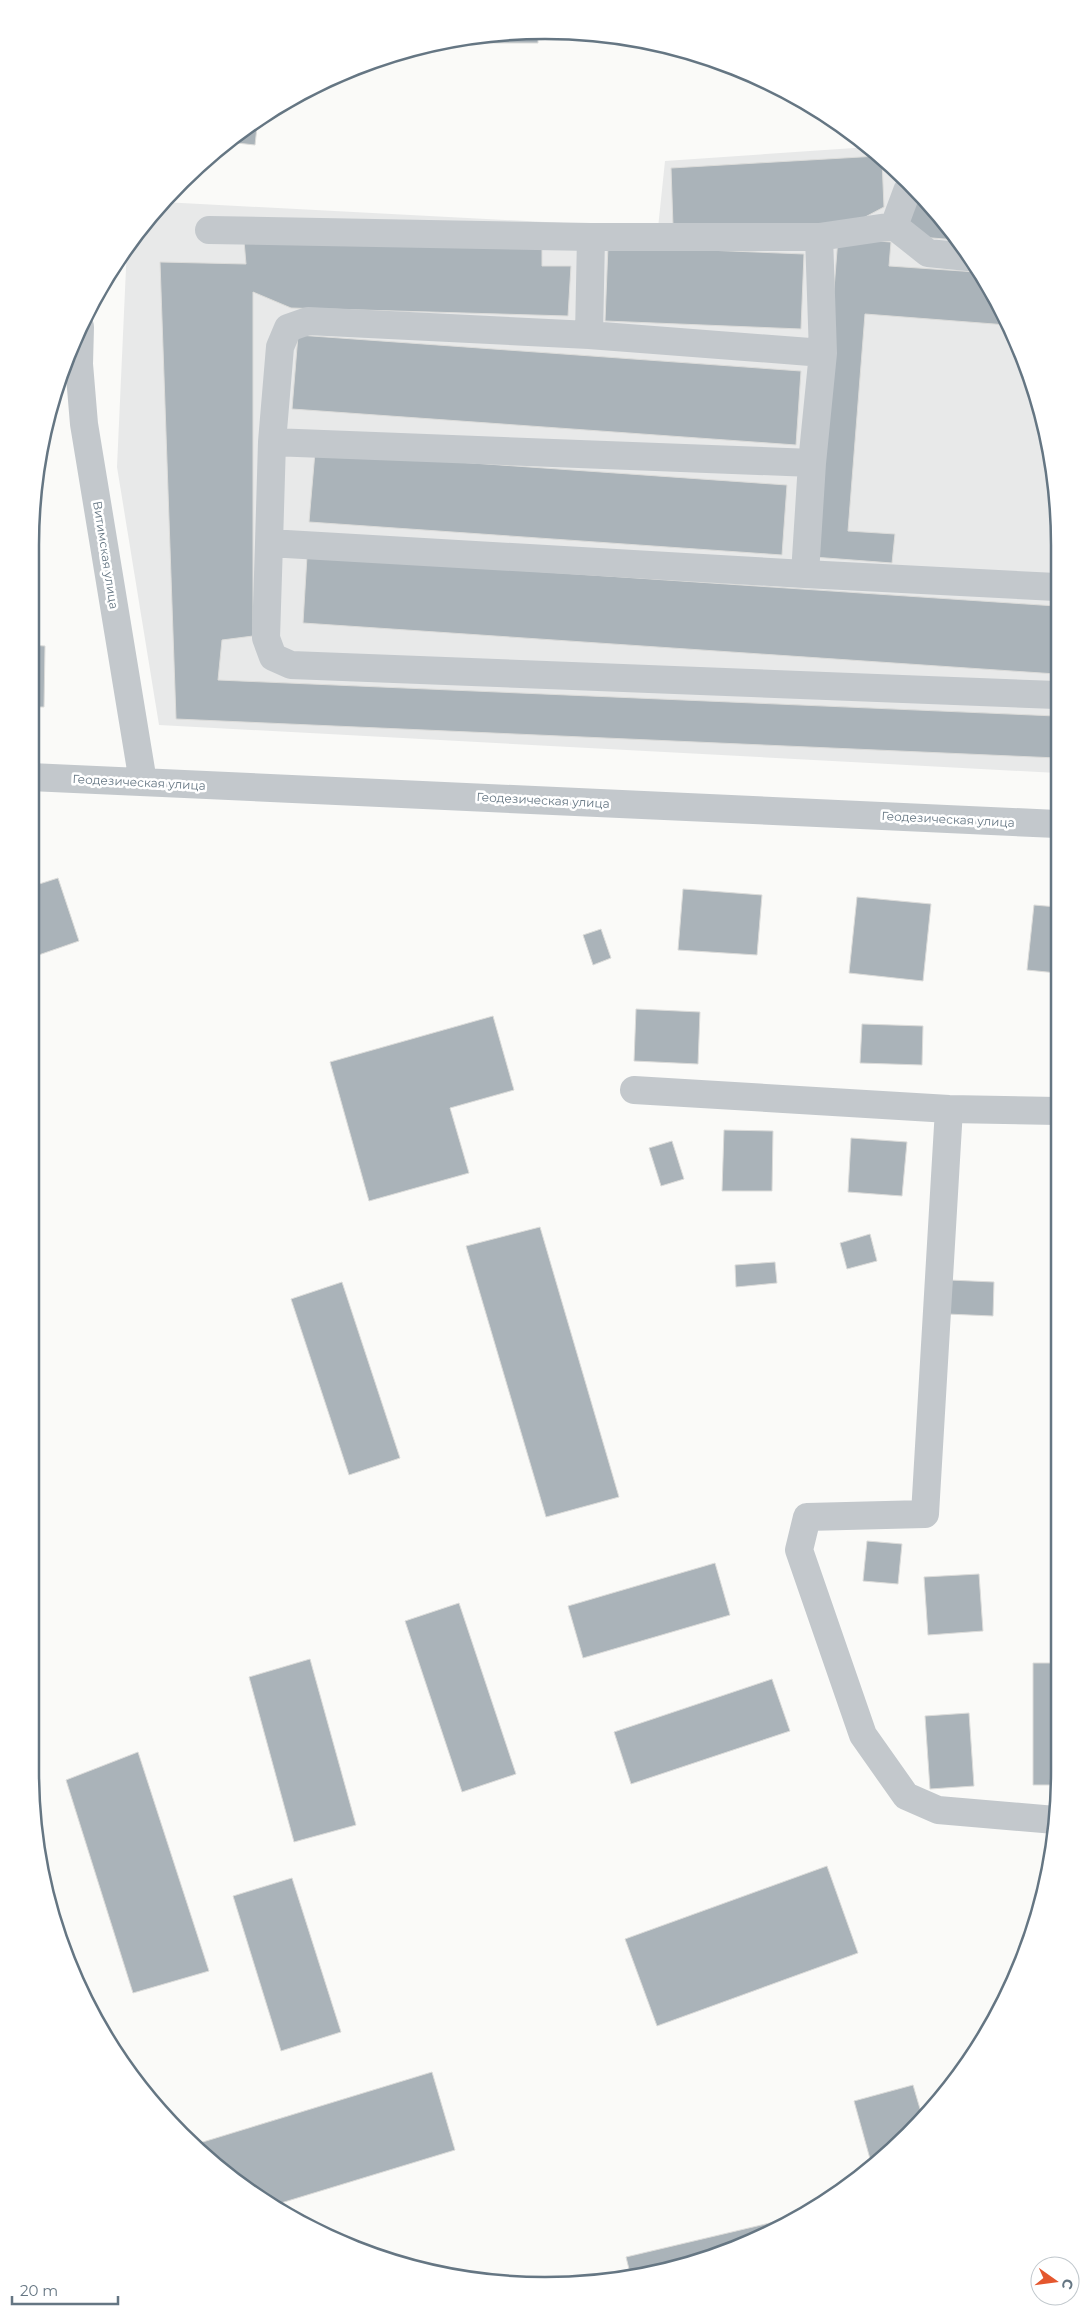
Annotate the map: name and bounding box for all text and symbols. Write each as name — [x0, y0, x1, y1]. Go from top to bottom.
street label: Витимская улица — [90, 500, 122, 610]
street label: Геодезическая улица — [72, 771, 206, 793]
street label: Геодезическая улица — [476, 789, 610, 811]
street label: Геодезическая улица — [881, 808, 1015, 830]
north arrow — [1030, 2256, 1080, 2306]
scale bar — [12, 2274, 119, 2306]
text: С — [1058, 2277, 1078, 2291]
text: 20 m — [20, 2281, 58, 2300]

